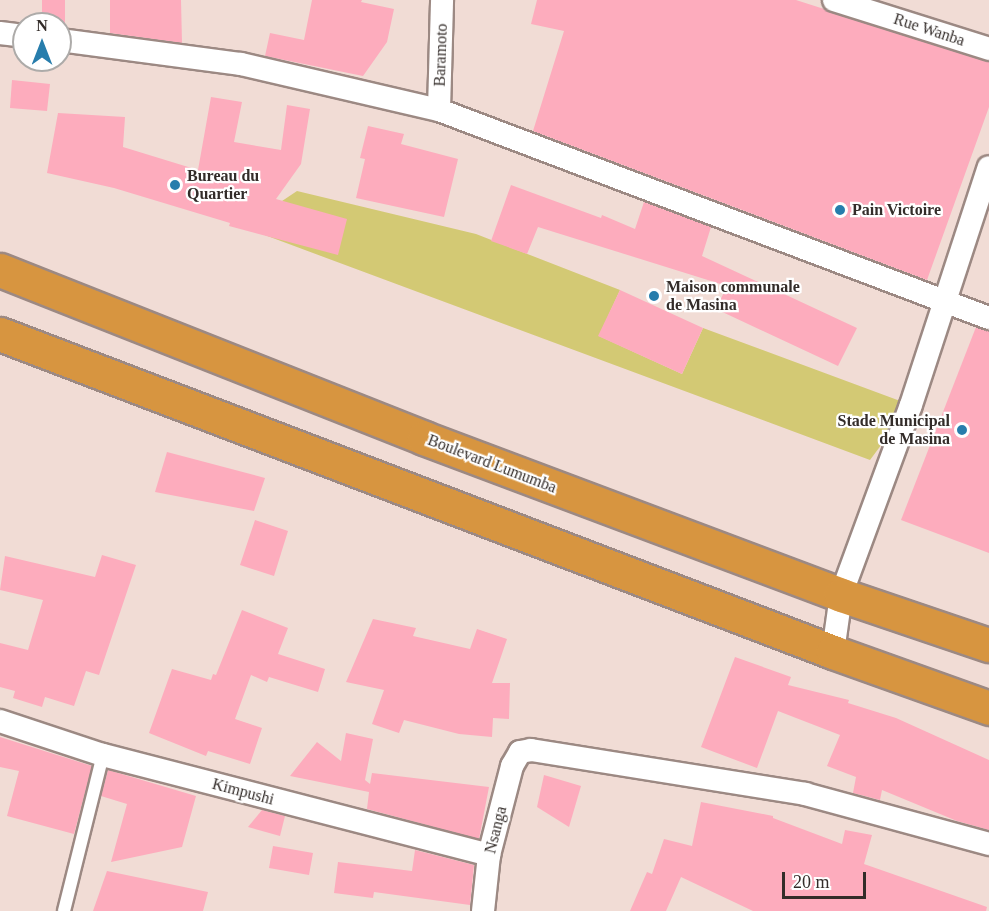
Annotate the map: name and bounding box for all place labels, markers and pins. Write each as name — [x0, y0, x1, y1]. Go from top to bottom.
place label: Bureau du Quartier — [187, 166, 259, 204]
marker: Bureau du Quartier — [168, 178, 182, 192]
place label: Pain Victoire — [852, 200, 941, 220]
marker: Pain Victoire — [833, 203, 847, 217]
place label: Maison communale de Masina — [666, 277, 800, 315]
marker: Maison communale de Masina — [647, 289, 661, 303]
place label: Stade Municipal de Masina — [838, 411, 950, 449]
marker: Stade Municipal de Masina — [955, 423, 969, 437]

